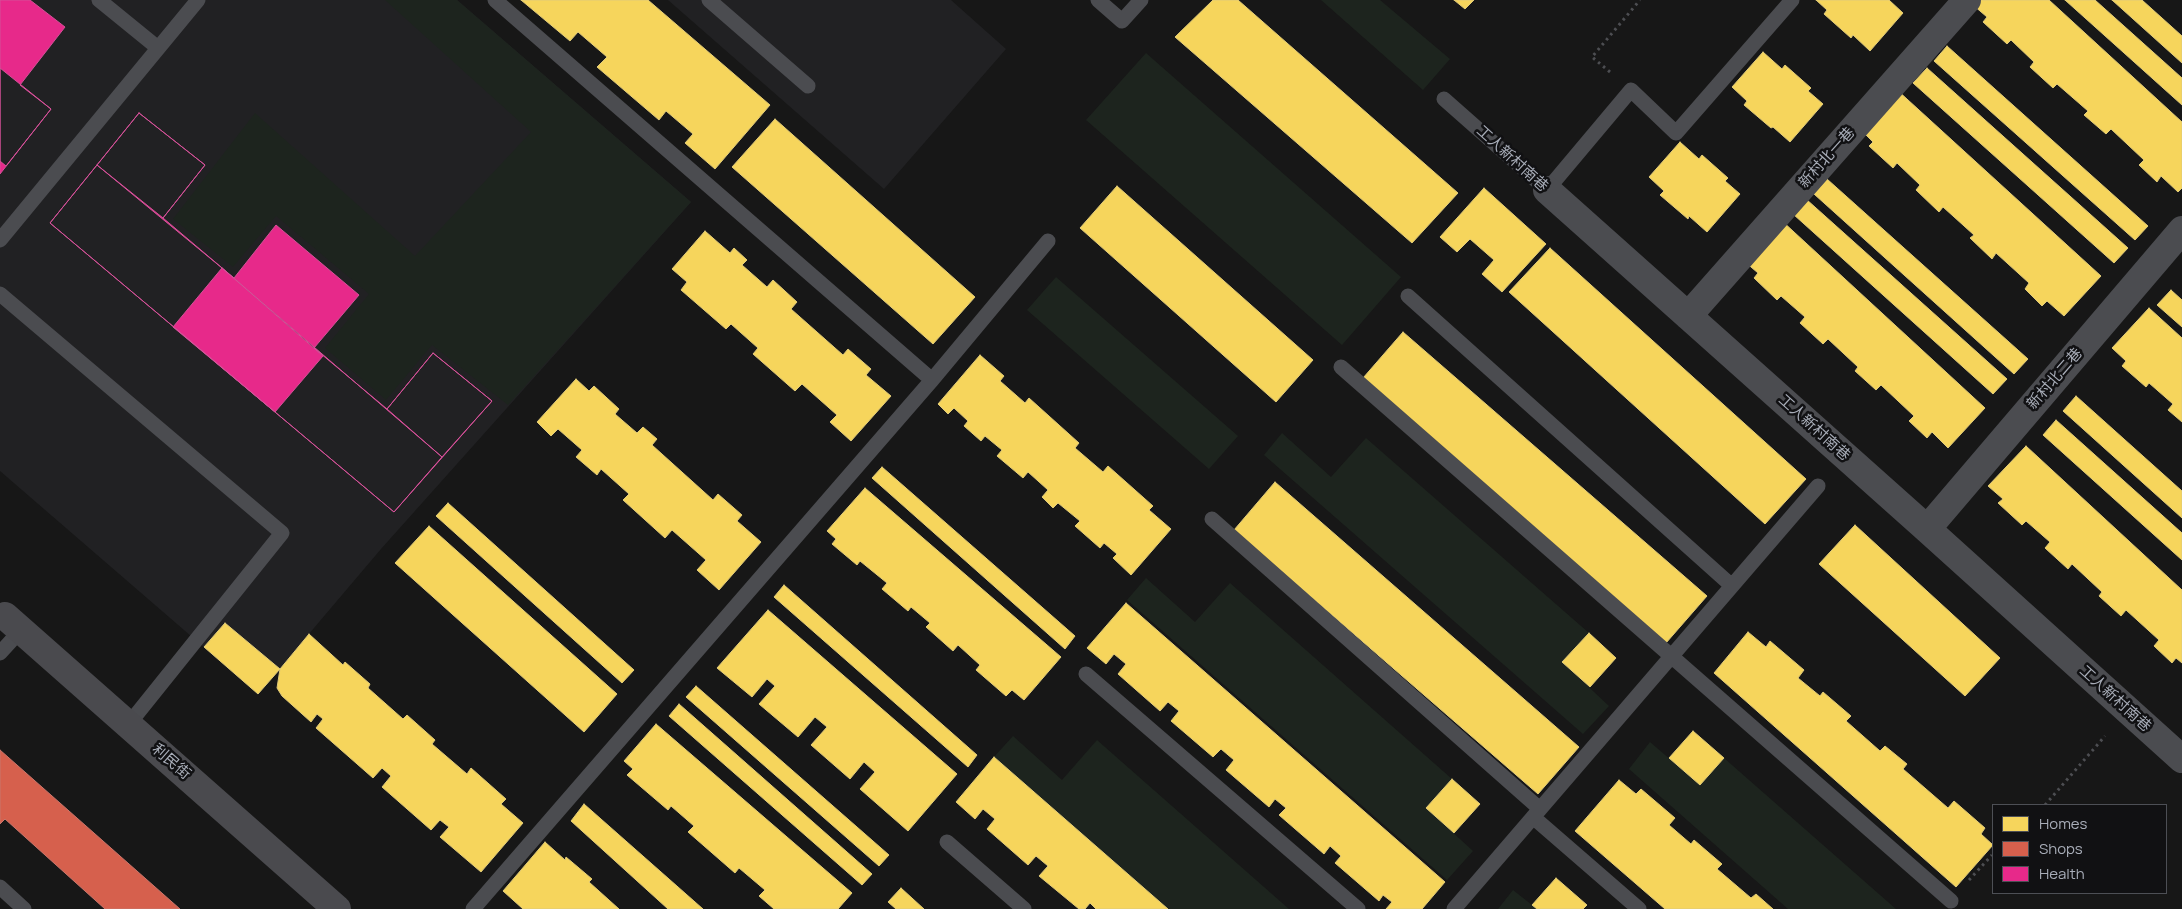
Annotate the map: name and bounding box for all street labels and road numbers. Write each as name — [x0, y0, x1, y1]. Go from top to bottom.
street label: 工人新村南巷 — [1473, 122, 1551, 196]
street label: 新村北一巷 — [1795, 124, 1859, 192]
street label: 新村北二巷 — [2024, 345, 2086, 413]
street label: 工人新村南巷 — [1775, 391, 1853, 465]
street label: 工人新村南巷 — [2076, 662, 2154, 736]
street label: 利民街 — [148, 740, 194, 784]

